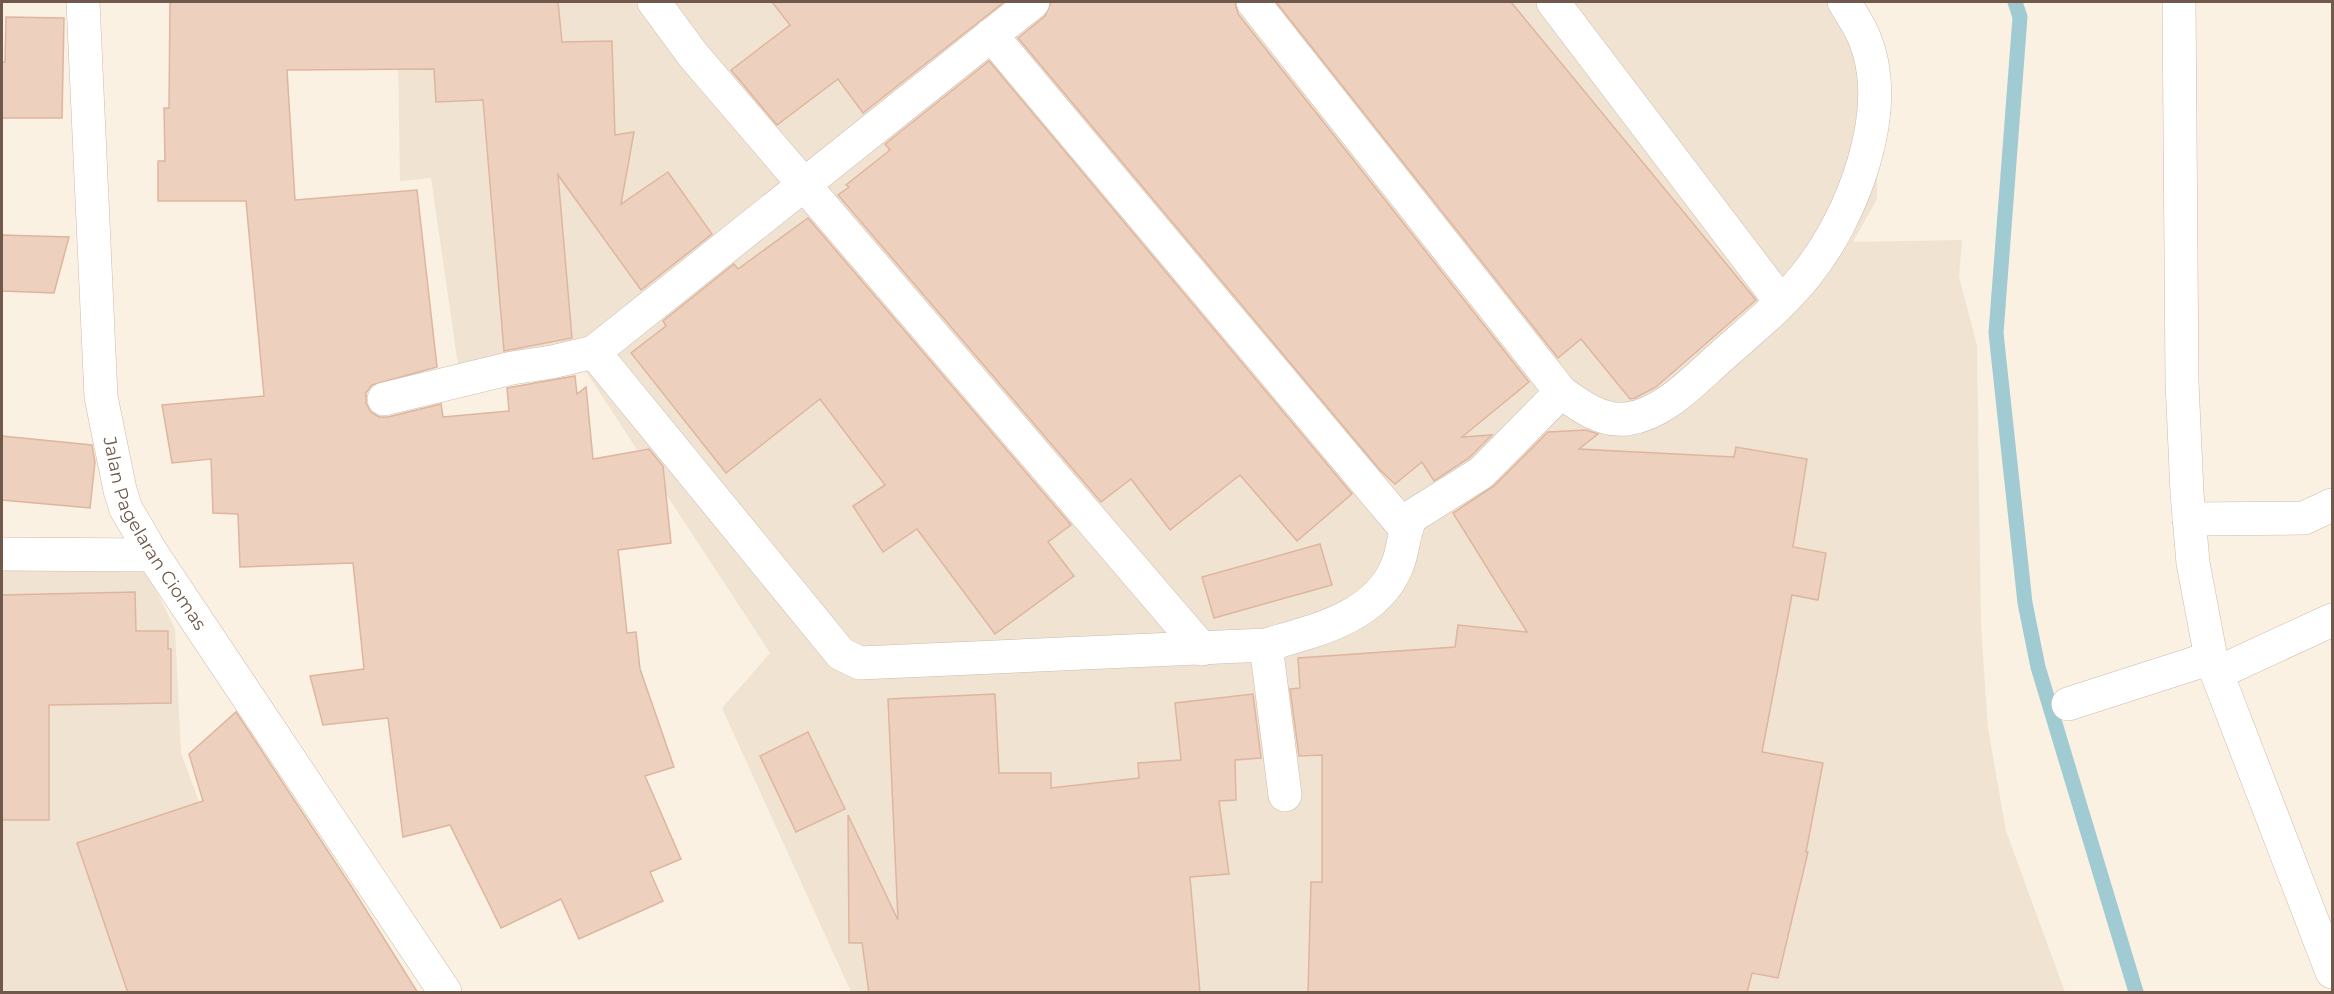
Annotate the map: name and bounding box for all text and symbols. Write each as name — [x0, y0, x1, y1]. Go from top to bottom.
street label: Jalan Pagelaran Ciomas — [98, 434, 211, 635]

